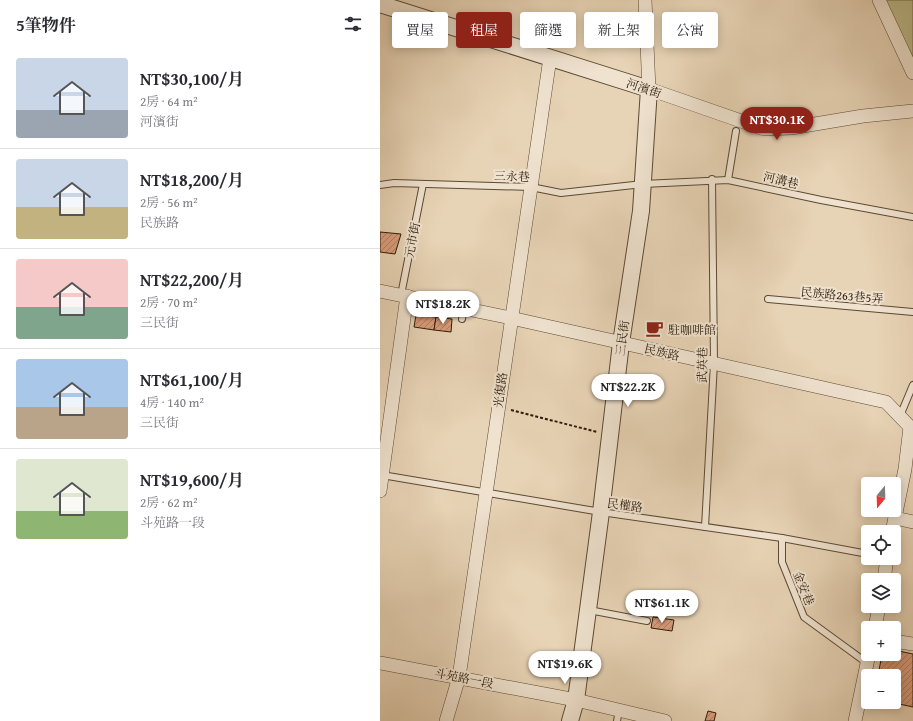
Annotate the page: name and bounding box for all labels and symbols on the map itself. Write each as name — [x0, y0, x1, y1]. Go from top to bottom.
street label: 河濱街 — [624, 74, 665, 102]
pin: NT$30.1K — [736, 107, 818, 141]
street label: 三永巷 — [494, 167, 530, 185]
street label: 河溝巷 — [762, 168, 800, 192]
street label: 元市街 — [400, 220, 424, 259]
street label: 民族路263巷5弄 — [800, 283, 884, 307]
pin: NT$18.2K — [402, 291, 484, 325]
street label: 三民街 — [611, 318, 633, 357]
cafe icon: 駐咖啡館 — [645, 319, 665, 339]
place label: 駐咖啡館 — [668, 321, 716, 338]
street label: 民族路 — [643, 340, 681, 364]
street label: 武英巷 — [693, 347, 711, 383]
street label: 光復路 — [489, 371, 511, 409]
pin: NT$22.2K — [587, 374, 669, 408]
north arrow — [861, 477, 901, 517]
street label: 民權路 — [606, 494, 644, 516]
street label: 金安巷 — [789, 568, 819, 608]
pin: NT$61.1K — [621, 590, 703, 624]
pin: NT$19.6K — [524, 651, 606, 685]
street label: 斗苑路一段 — [433, 664, 495, 692]

